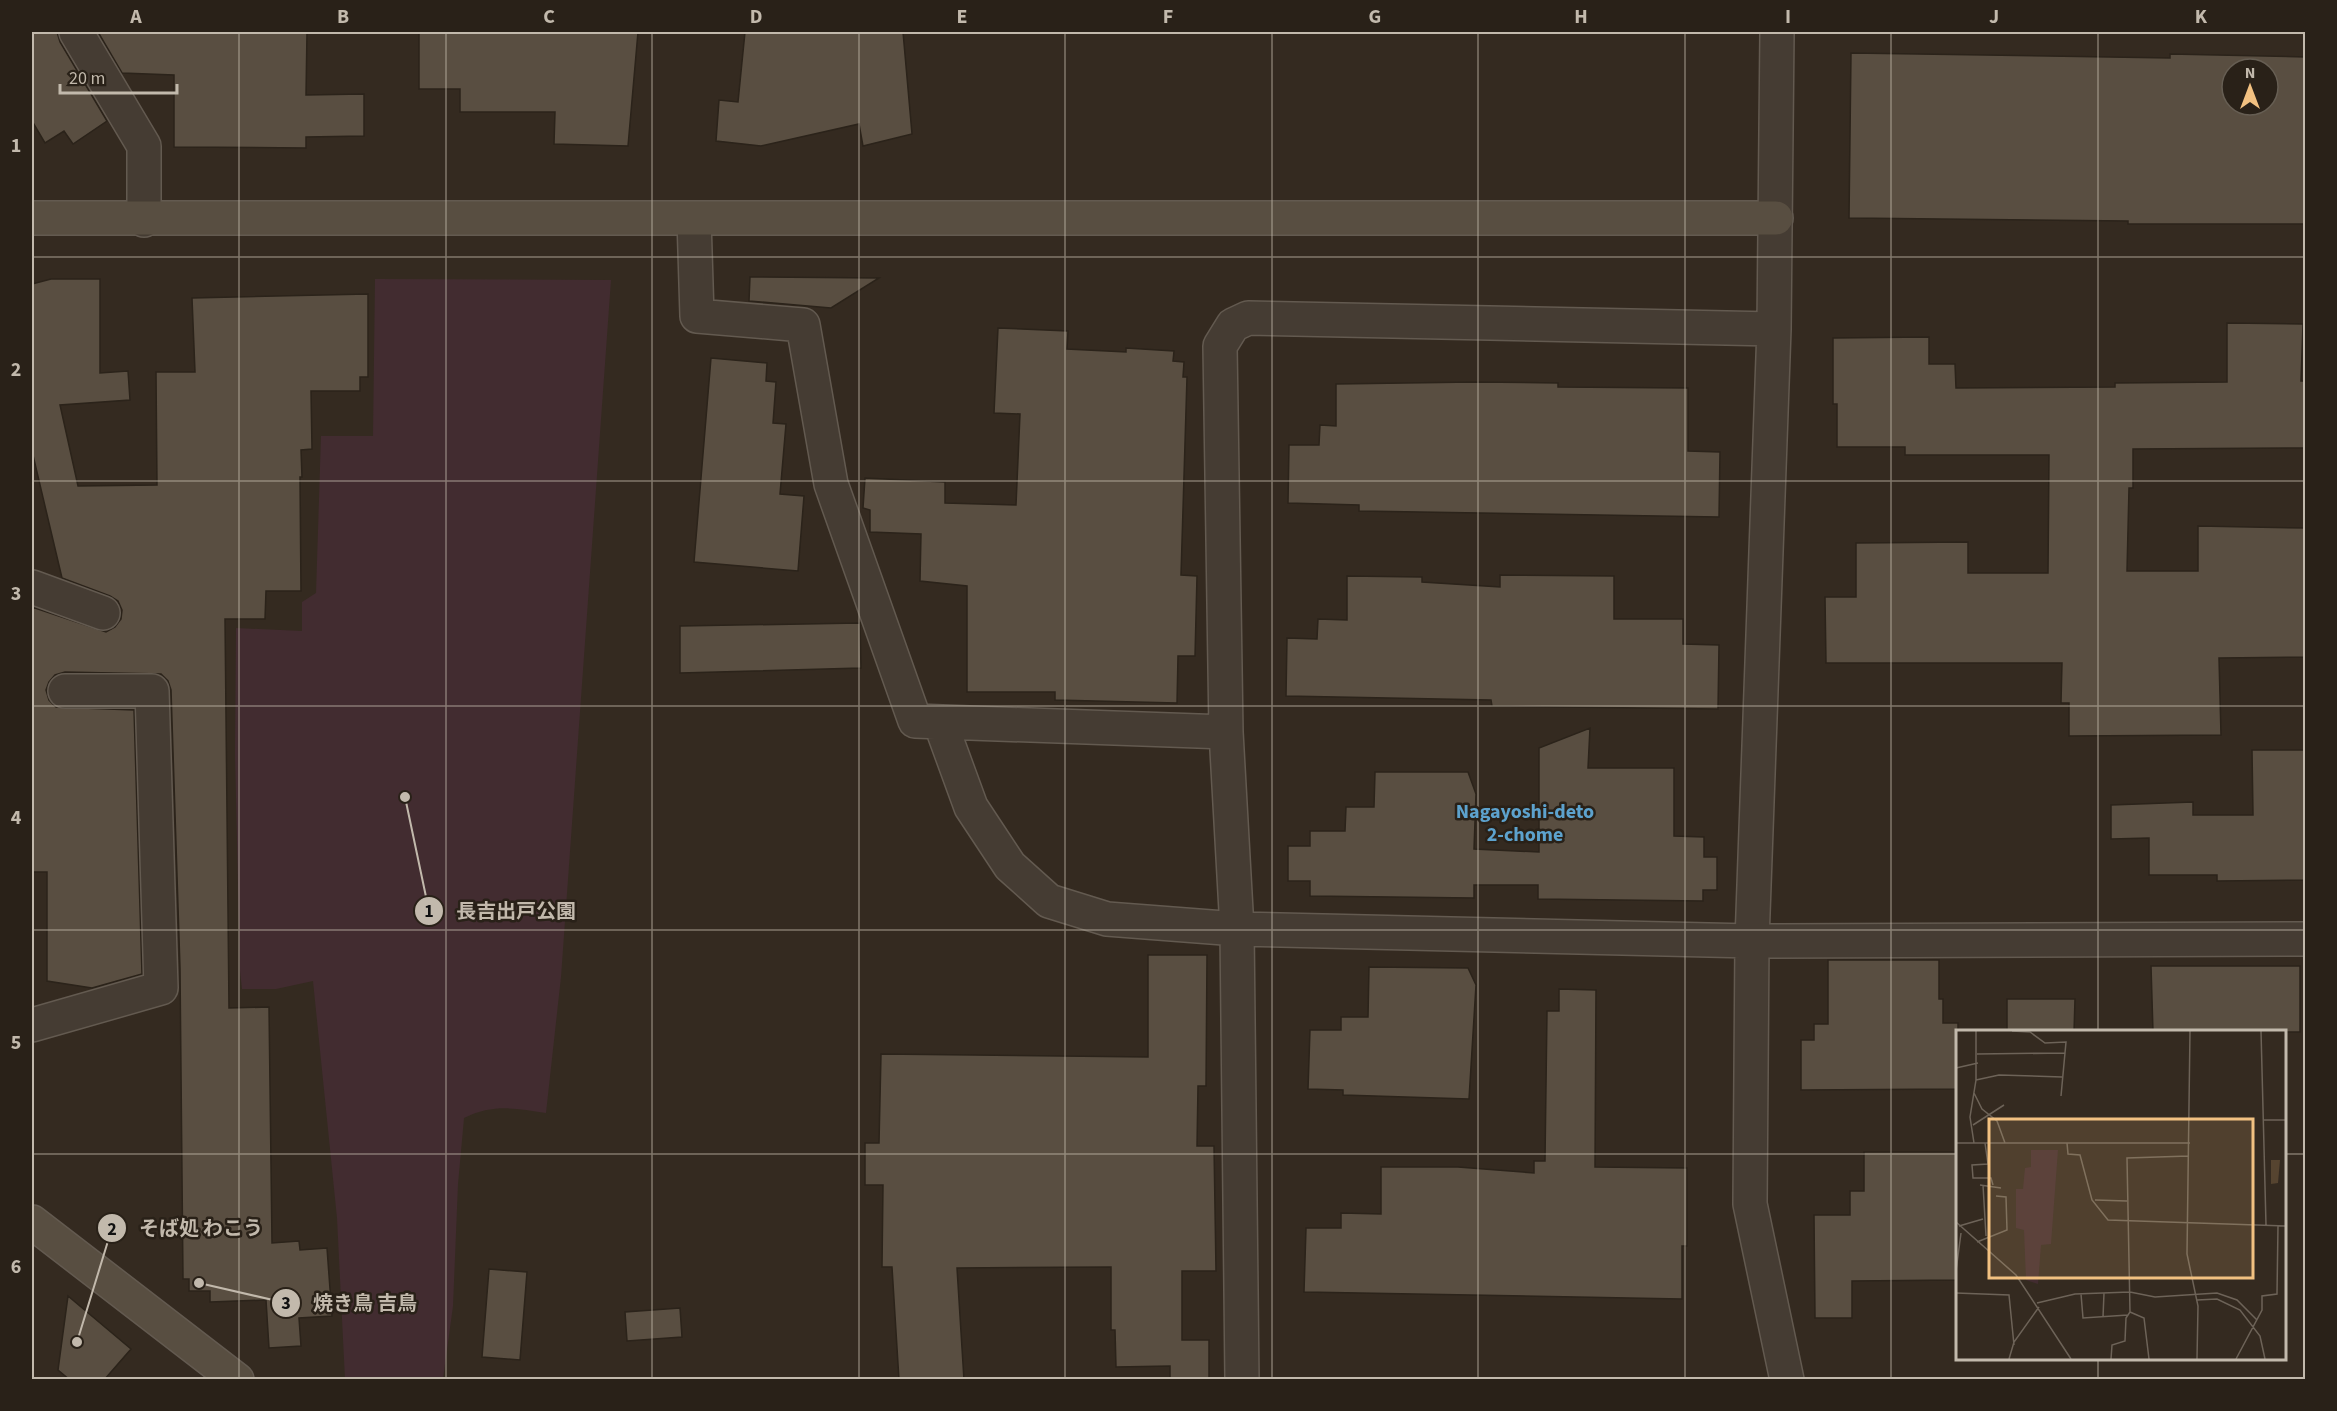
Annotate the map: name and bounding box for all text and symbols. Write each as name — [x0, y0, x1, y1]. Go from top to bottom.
text: A — [129, 3, 142, 31]
text: B — [337, 3, 349, 31]
text: C — [543, 3, 555, 31]
text: D — [750, 3, 762, 31]
text: E — [957, 3, 967, 31]
text: F — [1163, 3, 1173, 31]
text: G — [1369, 3, 1381, 31]
text: H — [1574, 3, 1588, 31]
text: I — [1785, 3, 1791, 31]
text: J — [1989, 3, 1999, 31]
text: K — [2195, 3, 2208, 31]
scale bar — [60, 57, 177, 95]
north arrow — [2220, 57, 2280, 117]
text: N — [2245, 62, 2255, 84]
text: 20 m — [69, 66, 105, 91]
text: 1 — [11, 132, 21, 160]
text: 2 — [11, 356, 21, 384]
text: 3 — [11, 580, 21, 608]
district label: Nagayoshi-deto 2-chome — [1456, 798, 1594, 849]
text: 4 — [11, 804, 22, 832]
callout: 長吉出戸公園 — [414, 892, 588, 930]
text: 長吉出戸公園 — [456, 898, 576, 926]
text: 1 — [424, 899, 434, 924]
text: 5 — [11, 1029, 21, 1057]
inset map — [1956, 1030, 2286, 1360]
callout: そば処 わこう — [97, 1209, 275, 1247]
text: そば処 わこう — [139, 1215, 263, 1243]
text: 2 — [107, 1217, 117, 1242]
text: 6 — [11, 1253, 21, 1281]
callout: 焼き鳥 吉鳥 — [271, 1284, 429, 1322]
text: 焼き鳥 吉鳥 — [313, 1290, 417, 1318]
text: 3 — [281, 1291, 291, 1316]

